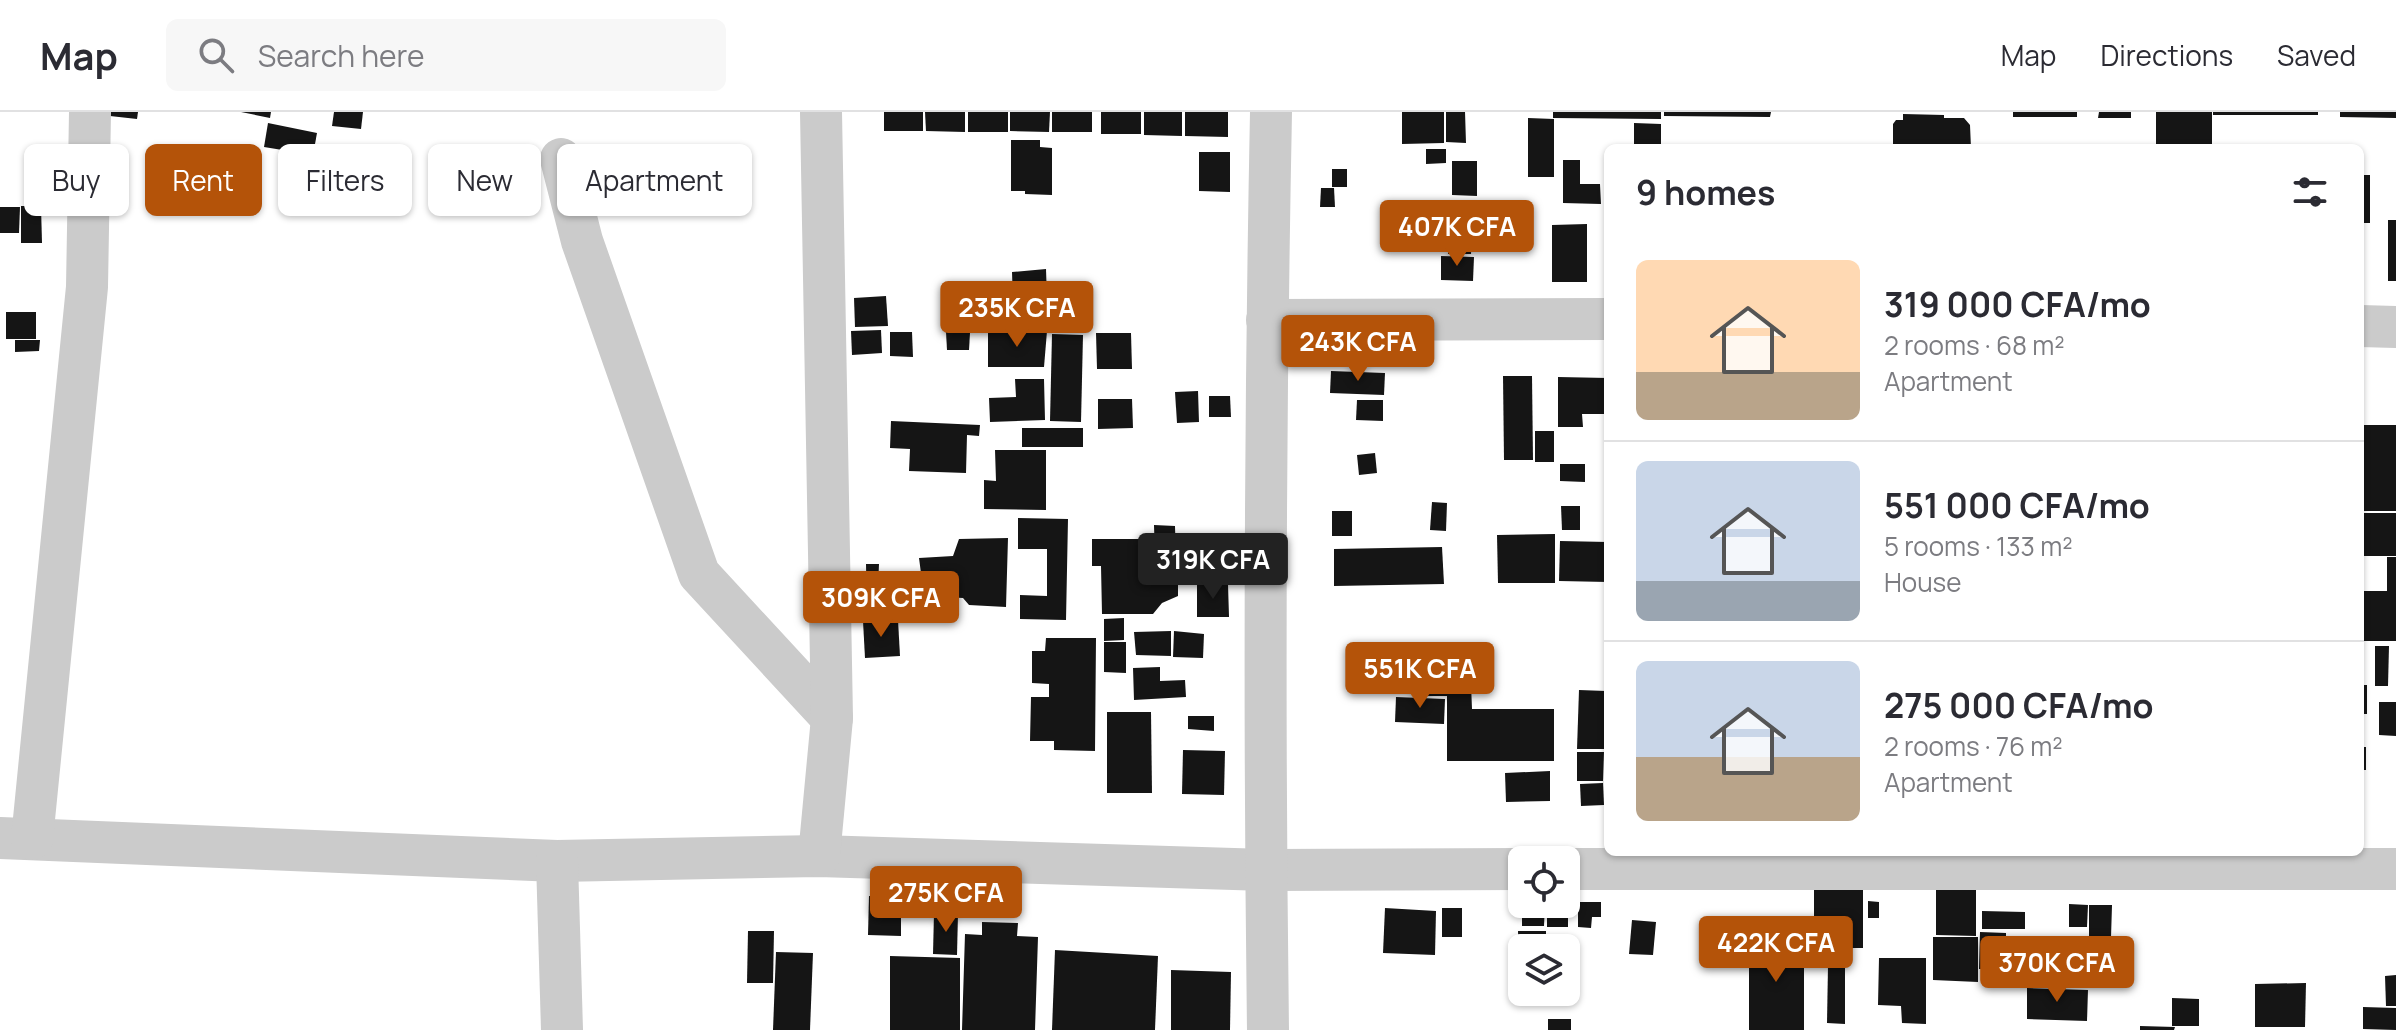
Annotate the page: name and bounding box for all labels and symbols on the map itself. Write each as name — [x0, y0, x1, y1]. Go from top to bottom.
pin: 407K CFA — [1374, 200, 1540, 268]
pin: 235K CFA — [934, 281, 1100, 349]
pin: 243K CFA — [1275, 315, 1441, 383]
pin: 319K CFA — [1130, 533, 1296, 601]
pin: 309K CFA — [798, 571, 964, 639]
pin: 551K CFA — [1337, 642, 1503, 710]
pin: 275K CFA — [863, 866, 1029, 934]
pin: 422K CFA — [1693, 916, 1859, 984]
pin: 370K CFA — [1974, 936, 2140, 1004]

